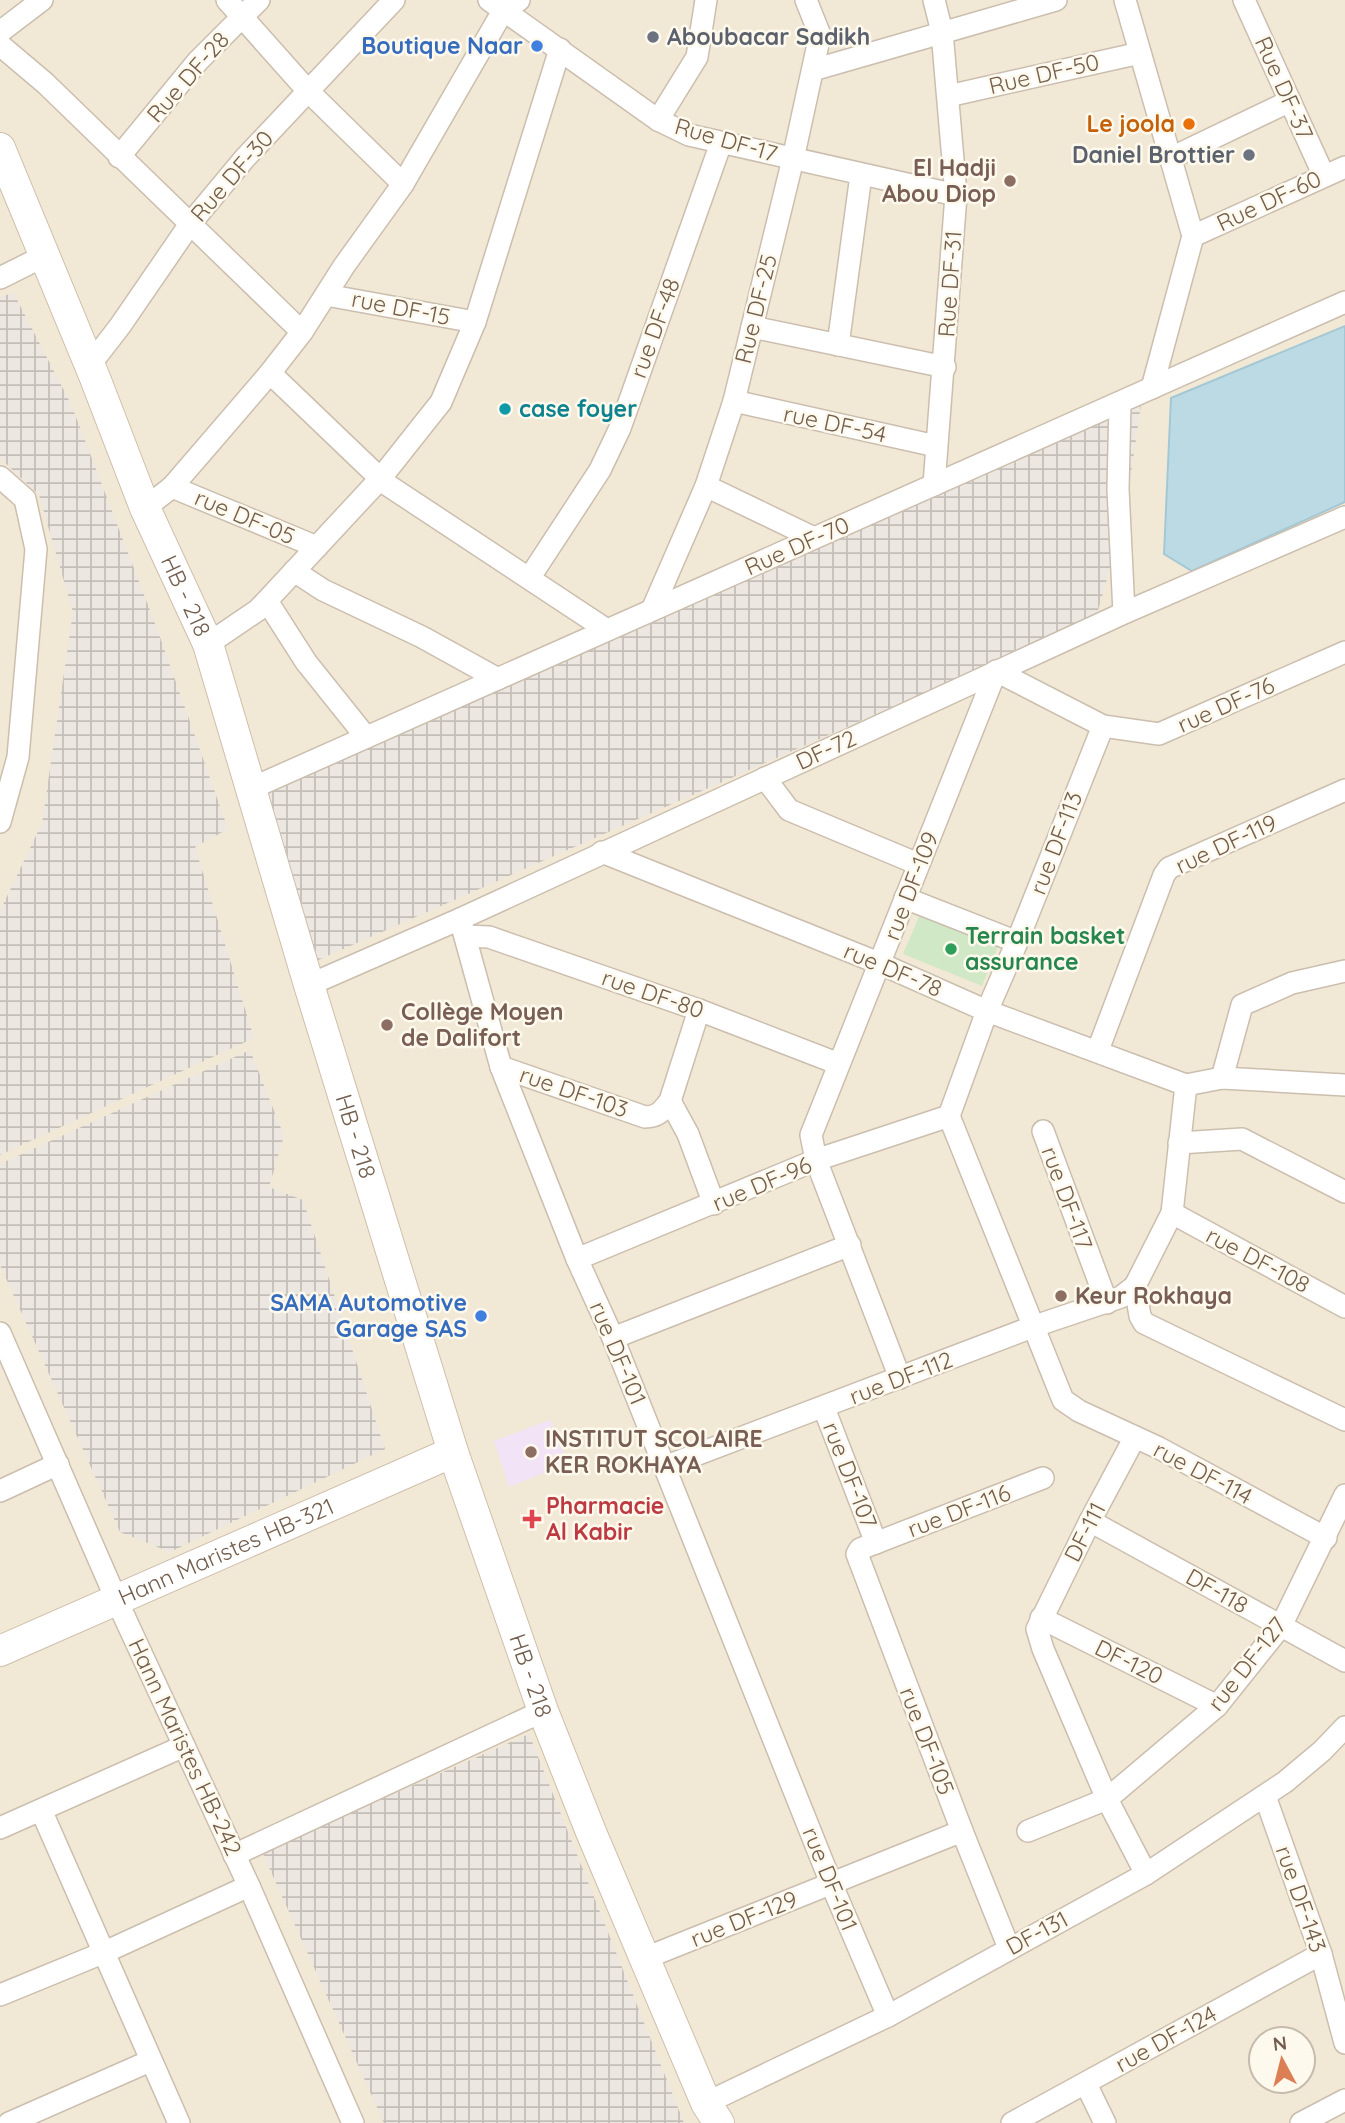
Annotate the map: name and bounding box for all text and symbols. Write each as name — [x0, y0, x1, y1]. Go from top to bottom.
place label: Aboubacar Sadikh — [667, 22, 870, 51]
street label: Rue DF-28 — [140, 25, 235, 128]
marker: Aboubacar Sadikh — [645, 29, 661, 45]
place label: Boutique Naar — [361, 31, 523, 60]
street label: Rue DF-37 — [1249, 32, 1320, 144]
marker: Boutique Naar — [529, 38, 545, 54]
street label: Rue DF-50 — [986, 47, 1102, 100]
place label: Le joola — [1086, 109, 1175, 138]
street label: Rue DF-17 — [672, 111, 781, 168]
marker: Le joola — [1181, 116, 1197, 132]
street label: Rue DF-30 — [184, 124, 279, 227]
place label: Daniel Brottier — [1072, 140, 1235, 169]
marker: Daniel Brottier — [1241, 147, 1257, 163]
place label: El Hadji Abou Diop — [882, 153, 996, 208]
street label: Rue DF-60 — [1212, 164, 1326, 237]
marker: El Hadji Abou Diop — [1002, 173, 1018, 189]
street label: Rue DF-31 — [931, 230, 968, 338]
street label: Rue DF-25 — [728, 251, 783, 366]
street label: rue DF-48 — [623, 274, 686, 382]
street label: rue DF-15 — [349, 284, 453, 331]
place label: case foyer — [519, 394, 637, 423]
street label: rue DF-54 — [781, 398, 889, 449]
marker: case foyer — [497, 401, 513, 417]
street label: rue DF-05 — [191, 482, 300, 551]
street label: Rue DF-70 — [740, 510, 854, 581]
street label: HB - 218 — [155, 550, 218, 641]
street label: rue DF-76 — [1173, 670, 1279, 739]
street label: DF-72 — [791, 723, 861, 776]
street label: rue DF-113 — [1023, 787, 1088, 898]
street label: rue DF-119 — [1170, 807, 1281, 880]
street label: rue DF-109 — [877, 828, 944, 944]
place label: Terrain basket assurance — [965, 921, 1125, 976]
street label: rue DF-78 — [840, 936, 947, 1003]
marker: Terrain basket assurance — [943, 941, 959, 957]
street label: rue DF-80 — [598, 963, 708, 1024]
place label: Collège Moyen de Dalifort — [401, 997, 564, 1052]
marker: Collège Moyen de Dalifort — [379, 1017, 395, 1033]
street label: rue DF-103 — [516, 1059, 632, 1124]
street label: HB - 218 — [329, 1090, 383, 1182]
street label: rue DF-117 — [1035, 1142, 1100, 1253]
street label: rue DF-96 — [708, 1150, 816, 1217]
street label: rue DF-108 — [1201, 1220, 1315, 1299]
place label: Keur Rokhaya — [1075, 1281, 1232, 1310]
place label: SAMA Automotive Garage SAS — [270, 1288, 467, 1343]
marker: Keur Rokhaya — [1053, 1288, 1069, 1304]
street label: rue DF-101 — [584, 1297, 653, 1409]
marker: SAMA Automotive Garage SAS — [473, 1308, 489, 1324]
street label: rue DF-112 — [845, 1345, 957, 1410]
street label: rue DF-107 — [817, 1418, 884, 1532]
place label: INSTITUT SCOLAIRE KER ROKHAYA — [545, 1424, 763, 1479]
street label: rue DF-114 — [1149, 1435, 1257, 1511]
marker: INSTITUT SCOLAIRE KER ROKHAYA — [523, 1444, 539, 1460]
street label: rue DF-116 — [903, 1478, 1014, 1543]
street label: Hann Maristes HB-321 — [114, 1491, 338, 1611]
place label: Pharmacie Al Kabir — [546, 1491, 664, 1546]
street label: DF-111 — [1057, 1497, 1112, 1566]
marker: Pharmacie Al Kabir — [524, 1511, 540, 1527]
street label: DF-118 — [1181, 1562, 1254, 1619]
street label: rue DF-127 — [1201, 1611, 1292, 1716]
street label: HB - 218 — [503, 1630, 559, 1721]
street label: DF-120 — [1090, 1633, 1168, 1690]
street label: Hann Maristes HB-242 — [122, 1634, 249, 1860]
street label: rue DF-105 — [894, 1683, 961, 1799]
street label: rue DF-101 — [797, 1823, 864, 1935]
street label: rue DF-143 — [1270, 1842, 1333, 1956]
street label: rue DF-129 — [686, 1884, 802, 1953]
street label: DF-131 — [1001, 1904, 1073, 1961]
street label: rue DF-124 — [1110, 1999, 1222, 2078]
north arrow — [1247, 2025, 1317, 2095]
text: N — [1272, 2030, 1288, 2056]

